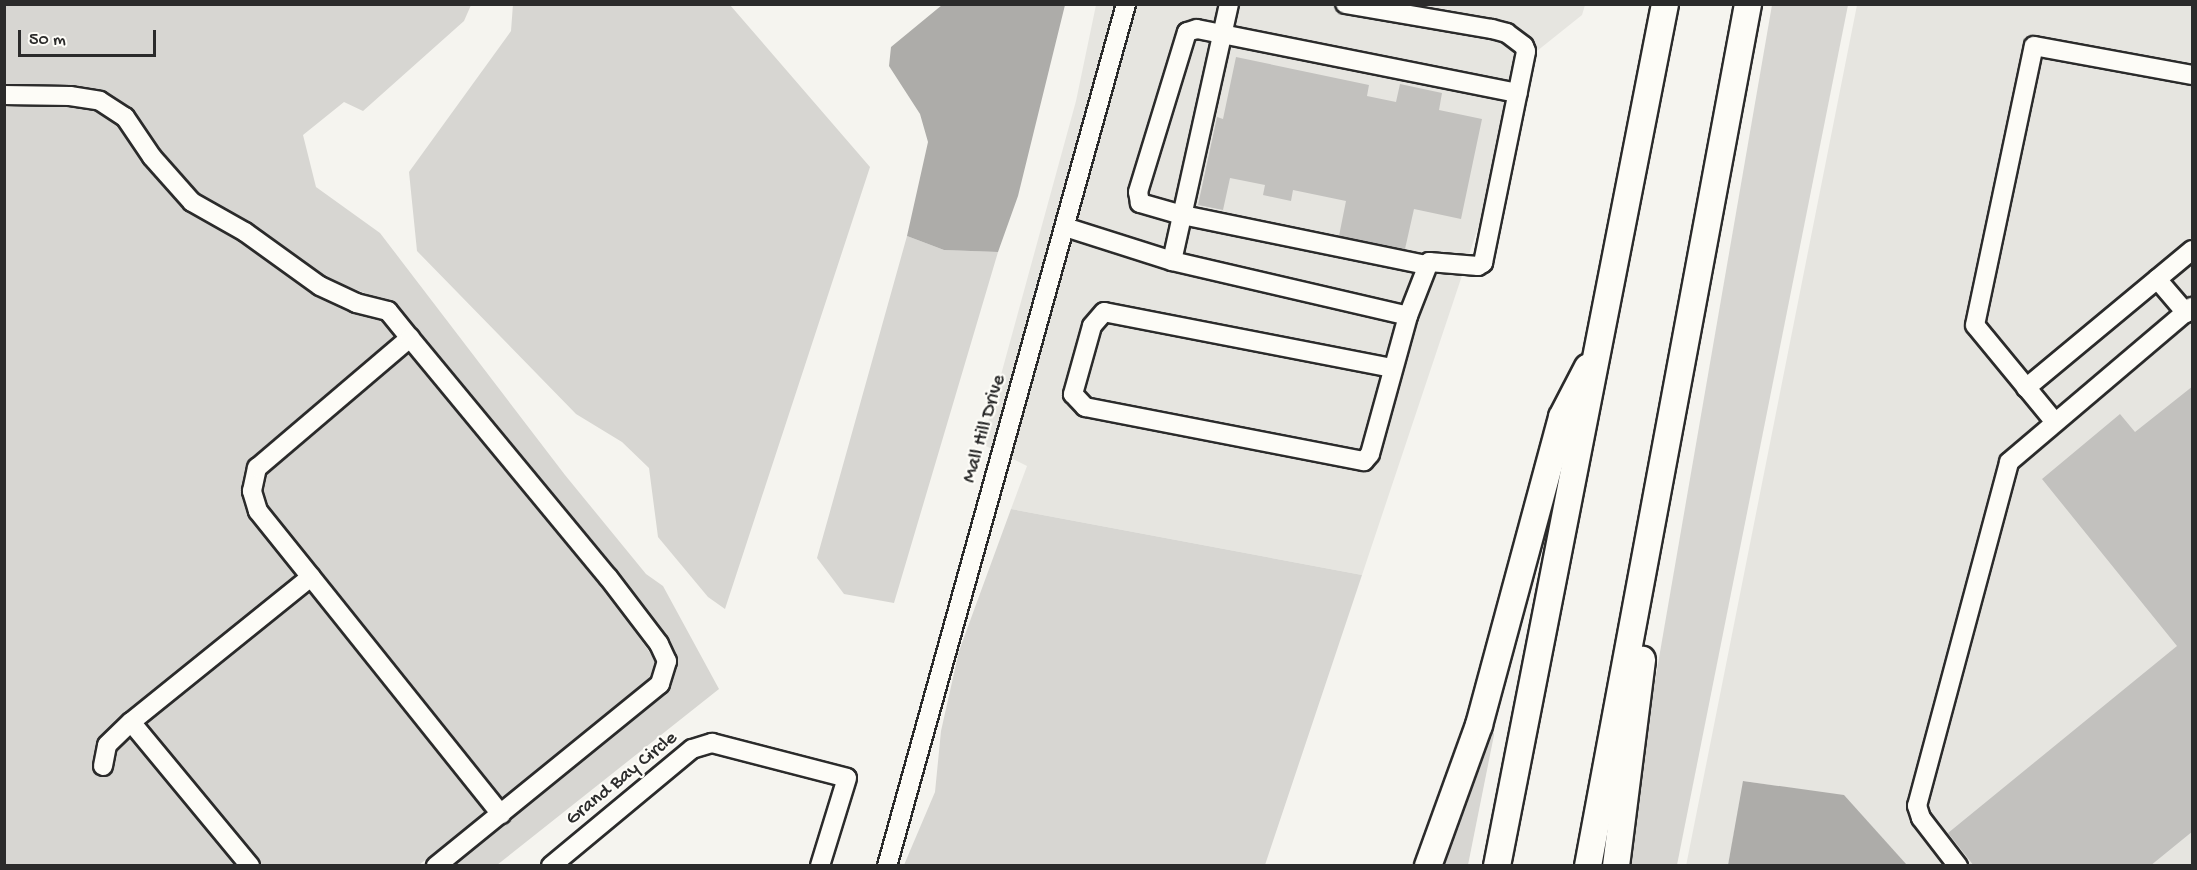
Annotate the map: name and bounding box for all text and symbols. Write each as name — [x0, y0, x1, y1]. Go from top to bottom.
scale bar — [21, 18, 159, 56]
text: 50 m — [29, 30, 66, 51]
street label: Mall Hill Drive — [958, 372, 1012, 486]
street label: Grand Bay Circle — [561, 727, 683, 831]

